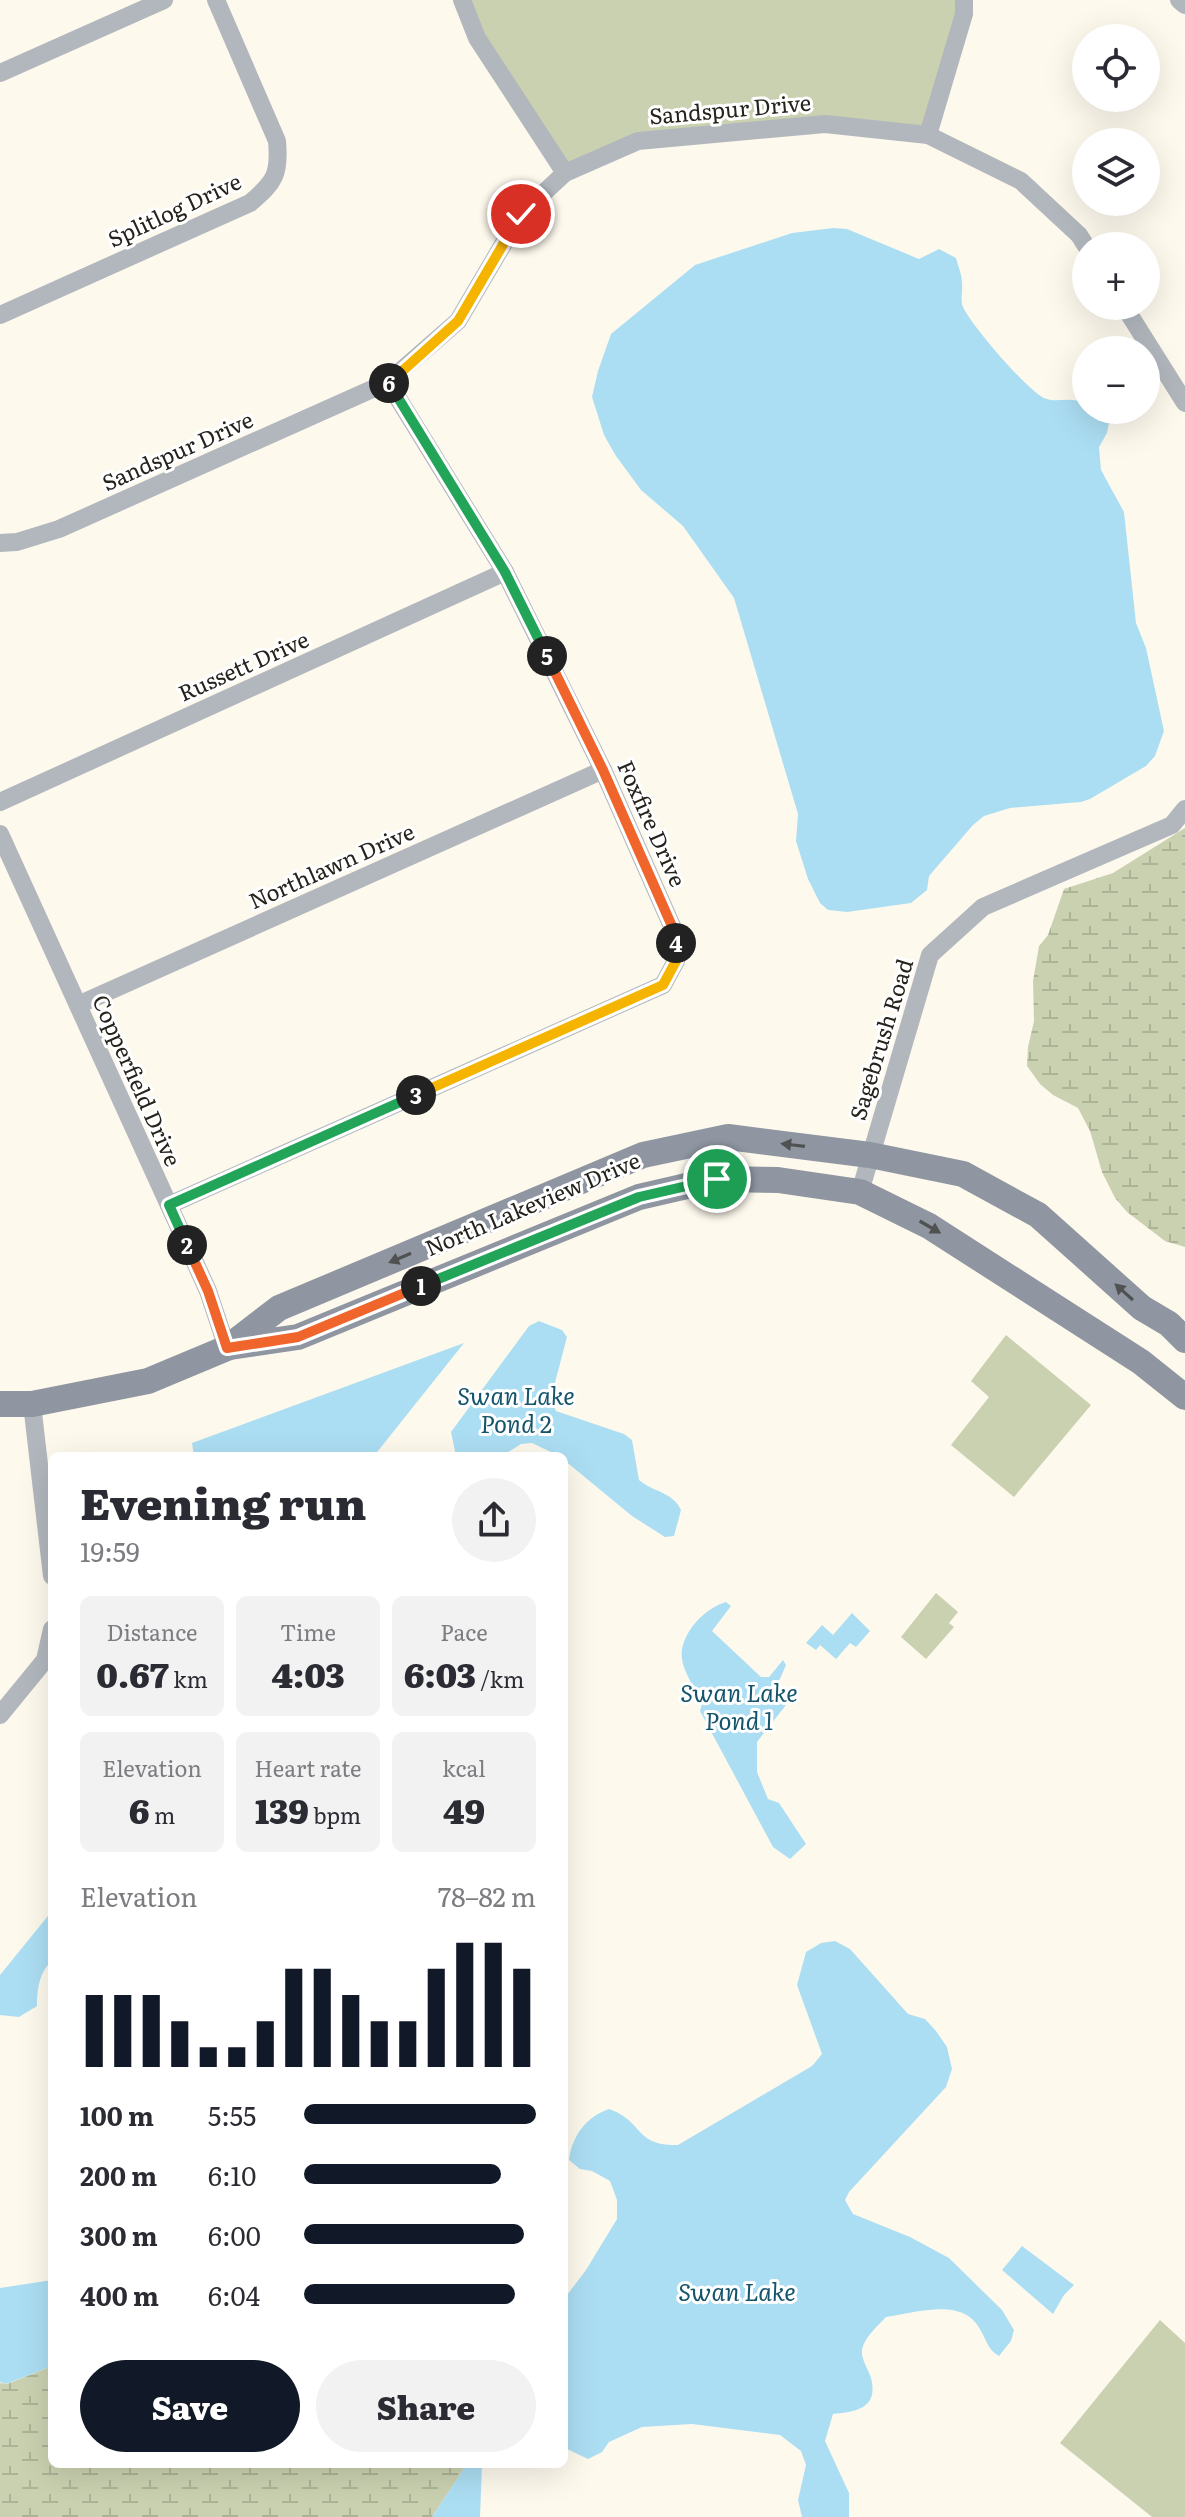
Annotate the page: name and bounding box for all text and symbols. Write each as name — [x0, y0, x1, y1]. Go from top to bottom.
map controls — [1072, 24, 1160, 424]
button: locate — [1072, 24, 1160, 112]
street label: Sandspur Drive — [648, 84, 812, 132]
button: layers — [1072, 128, 1160, 216]
street label: Splitlog Drive — [102, 164, 246, 254]
pin — [487, 180, 555, 248]
icon: check — [499, 192, 543, 236]
button: + — [1072, 232, 1160, 320]
button: − — [1072, 336, 1160, 424]
pin: 6 — [369, 363, 409, 403]
text: 6 — [383, 366, 395, 399]
street label: Sandspur Drive — [96, 402, 258, 498]
street label: Russett Drive — [172, 621, 314, 709]
pin: 5 — [527, 636, 567, 676]
text: 5 — [541, 639, 553, 672]
street label: Foxfire Drive — [610, 754, 696, 892]
street label: Northlawn Drive — [243, 814, 419, 916]
pin: 4 — [656, 923, 696, 963]
text: 4 — [669, 926, 683, 959]
street label: Sagebrush Road — [840, 954, 920, 1124]
street label: Copperfield Drive — [85, 989, 191, 1171]
pin: 3 — [396, 1075, 436, 1115]
text: 3 — [410, 1078, 422, 1111]
one-way arrow — [780, 1138, 805, 1151]
street label: North Lakeview Drive — [419, 1143, 645, 1263]
pin — [683, 1145, 751, 1213]
icon: arrive — [695, 1157, 739, 1201]
one-way arrow — [919, 1220, 941, 1234]
pin: 2 — [167, 1225, 207, 1265]
text: 2 — [181, 1228, 193, 1261]
one-way arrow — [388, 1252, 411, 1265]
pin: 1 — [401, 1266, 441, 1306]
text: 1 — [416, 1269, 426, 1302]
one-way arrow — [1115, 1283, 1134, 1301]
water label: Swan Lake Pond 2 — [457, 1377, 575, 1440]
text: Evening run — [80, 1468, 366, 1534]
button: share — [452, 1478, 536, 1562]
text: 19:59 — [80, 1531, 140, 1570]
text: Distance — [107, 1615, 197, 1648]
text: Time — [280, 1615, 336, 1648]
text: Pace — [440, 1615, 488, 1648]
text: 0.67 — [96, 1648, 169, 1698]
text: 4:03 — [272, 1648, 344, 1698]
text: 6:03 — [404, 1648, 476, 1698]
text: km — [169, 1662, 208, 1695]
text: /km — [476, 1662, 524, 1695]
water label: Swan Lake Pond 1 — [680, 1674, 798, 1737]
text: Elevation — [102, 1751, 202, 1784]
text: Heart rate — [255, 1751, 361, 1784]
text: kcal — [442, 1751, 486, 1784]
text: 6 — [129, 1784, 150, 1834]
text: 139 — [255, 1784, 309, 1834]
text: 49 — [443, 1784, 485, 1834]
text: m — [150, 1798, 175, 1831]
text: bpm — [309, 1798, 361, 1831]
text: Elevation — [80, 1876, 198, 1915]
text: 78–82 m — [438, 1876, 536, 1915]
text: 100 m — [80, 2095, 154, 2134]
text: 5:55 — [208, 2095, 256, 2134]
text: 200 m — [80, 2155, 157, 2194]
text: 6:10 — [208, 2155, 256, 2194]
text: 300 m — [80, 2215, 158, 2254]
text: 6:00 — [208, 2215, 261, 2254]
water label: Swan Lake — [678, 2273, 796, 2308]
text: 400 m — [80, 2275, 159, 2314]
text: 6:04 — [208, 2275, 260, 2314]
button: Save — [80, 2360, 300, 2452]
button: Share — [316, 2360, 536, 2452]

